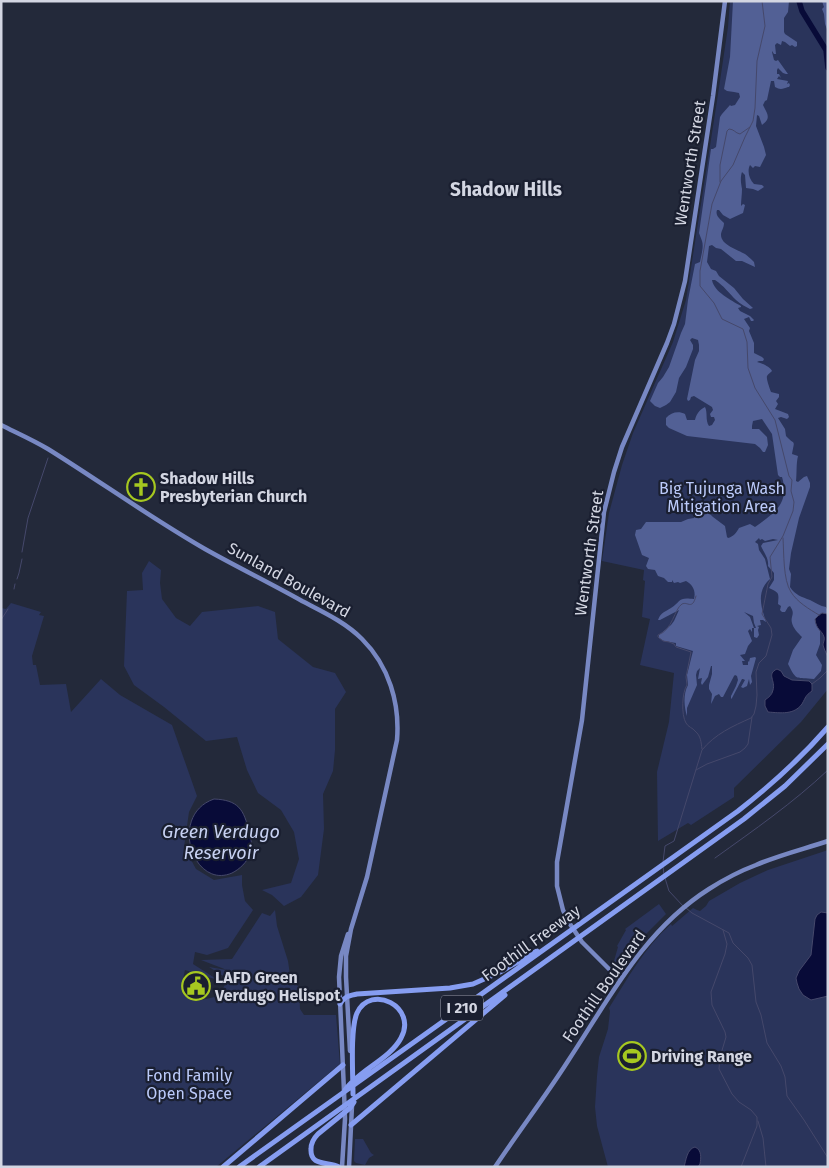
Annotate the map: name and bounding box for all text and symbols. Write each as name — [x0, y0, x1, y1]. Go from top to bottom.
street label: Wentworth Street — [671, 99, 709, 227]
district label: Shadow Hills — [450, 178, 562, 201]
place label: Shadow Hills Presbyterian Church — [160, 469, 307, 506]
church icon: Shadow Hills Presbyterian Church — [126, 472, 156, 502]
park label: Big Tujunga Wash Mitigation Area — [659, 479, 785, 516]
street label: Wentworth Street — [571, 489, 607, 617]
street label: Sunland Boulevard — [224, 538, 354, 622]
water label: Green Verdugo Reservoir — [162, 821, 280, 864]
street label: Foothill Freeway — [478, 901, 584, 985]
street label: Foothill Boulevard — [558, 926, 650, 1046]
place label: LAFD Green Verdugo Helispot — [214, 968, 341, 1005]
public building icon: LAFD Green Verdugo Helispot — [181, 971, 211, 1001]
road number: I 210 — [441, 996, 483, 1020]
sports icon: Driving Range — [617, 1041, 647, 1071]
place label: Driving Range — [651, 1047, 752, 1066]
park label: Fond Family Open Space — [146, 1066, 232, 1103]

